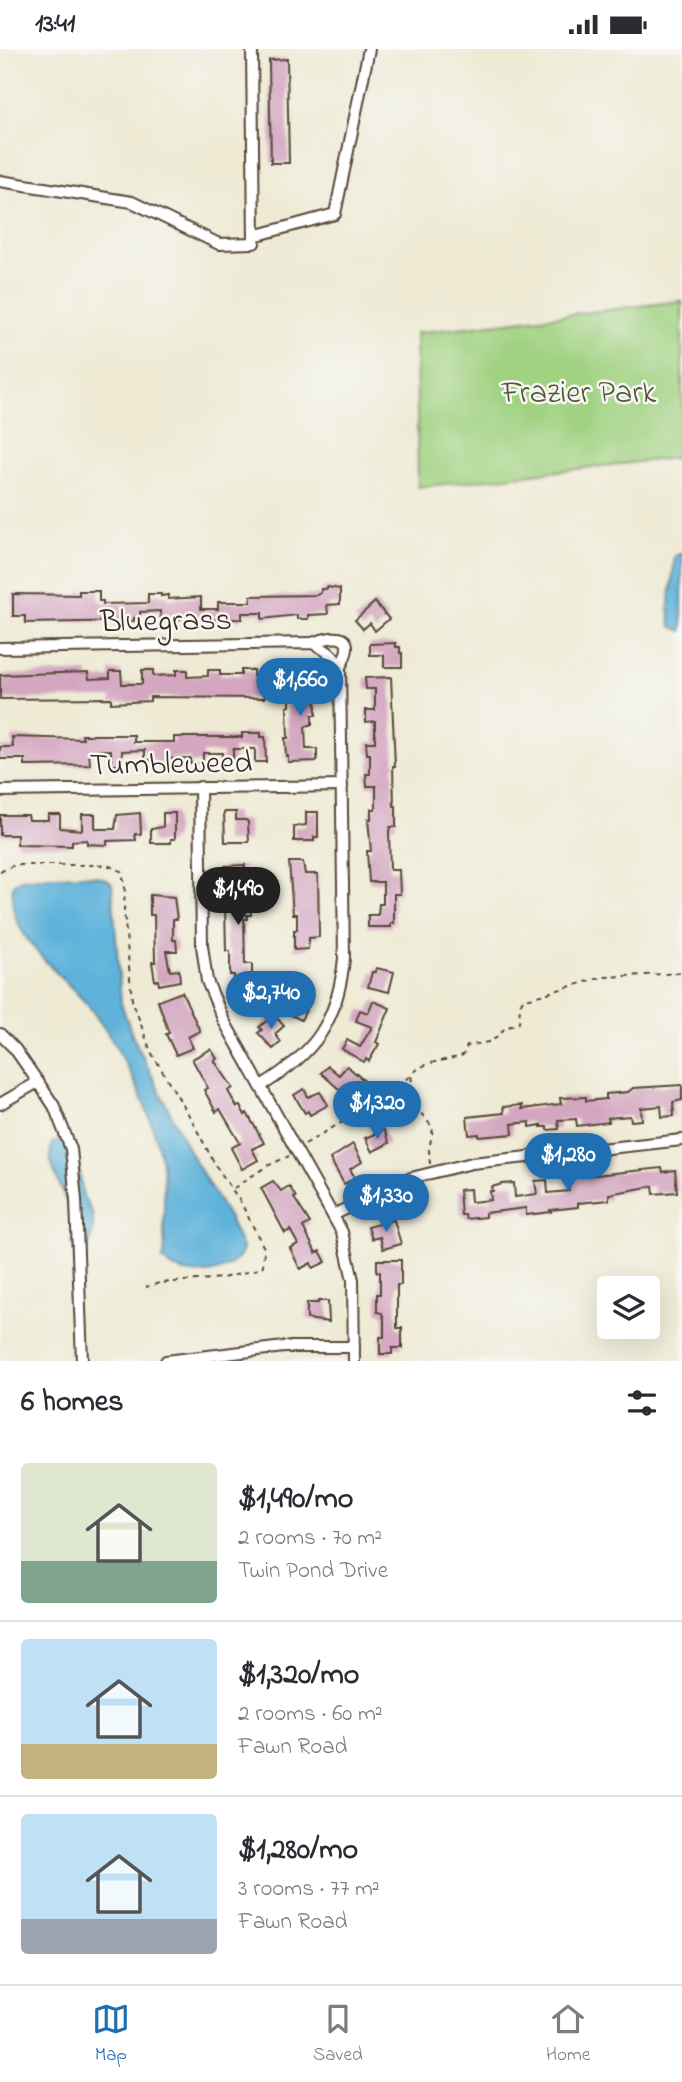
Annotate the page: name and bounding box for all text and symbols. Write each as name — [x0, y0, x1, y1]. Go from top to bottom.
text: 13:41 — [35, 6, 75, 44]
park label: Frazier Park — [501, 371, 657, 418]
street label: Bluegrass — [99, 598, 232, 647]
pin: $1,660 — [243, 659, 357, 718]
text: $1,660 — [272, 664, 328, 697]
street label: Tumbleweed — [89, 741, 253, 790]
pin: $1,490 — [181, 867, 295, 927]
text: $1,490 — [212, 873, 264, 906]
pin: $2,740 — [214, 971, 328, 1031]
text: $2,740 — [242, 977, 300, 1010]
pin: $1,320 — [320, 1081, 434, 1141]
text: $1,320 — [349, 1087, 405, 1120]
pin: $1,280 — [511, 1133, 625, 1193]
text: $1,280 — [540, 1139, 596, 1172]
pin: $1,330 — [329, 1175, 443, 1234]
text: $1,330 — [359, 1180, 413, 1213]
map controls — [597, 1276, 660, 1339]
button: layers — [597, 1276, 660, 1339]
text: 6 homes — [21, 1381, 124, 1425]
icon: filters — [623, 1384, 661, 1422]
text: $1,490/mo — [238, 1478, 353, 1522]
icon: home — [77, 1491, 161, 1575]
text: 2 rooms · 70 m² — [238, 1522, 382, 1555]
text: Twin Pond Drive — [238, 1555, 388, 1588]
text: $1,320/mo — [238, 1654, 359, 1698]
icon: home — [77, 1667, 161, 1751]
text: 2 rooms · 60 m² — [238, 1698, 383, 1731]
text: Fawn Road — [238, 1731, 348, 1764]
text: $1,280/mo — [238, 1829, 358, 1873]
icon: home — [77, 1842, 161, 1926]
text: 3 rooms · 77 m² — [238, 1873, 380, 1906]
text: Fawn Road — [238, 1906, 348, 1939]
tab: Map — [92, 2000, 130, 2069]
tab: Saved — [313, 2000, 363, 2069]
tab: Home — [546, 2000, 590, 2069]

